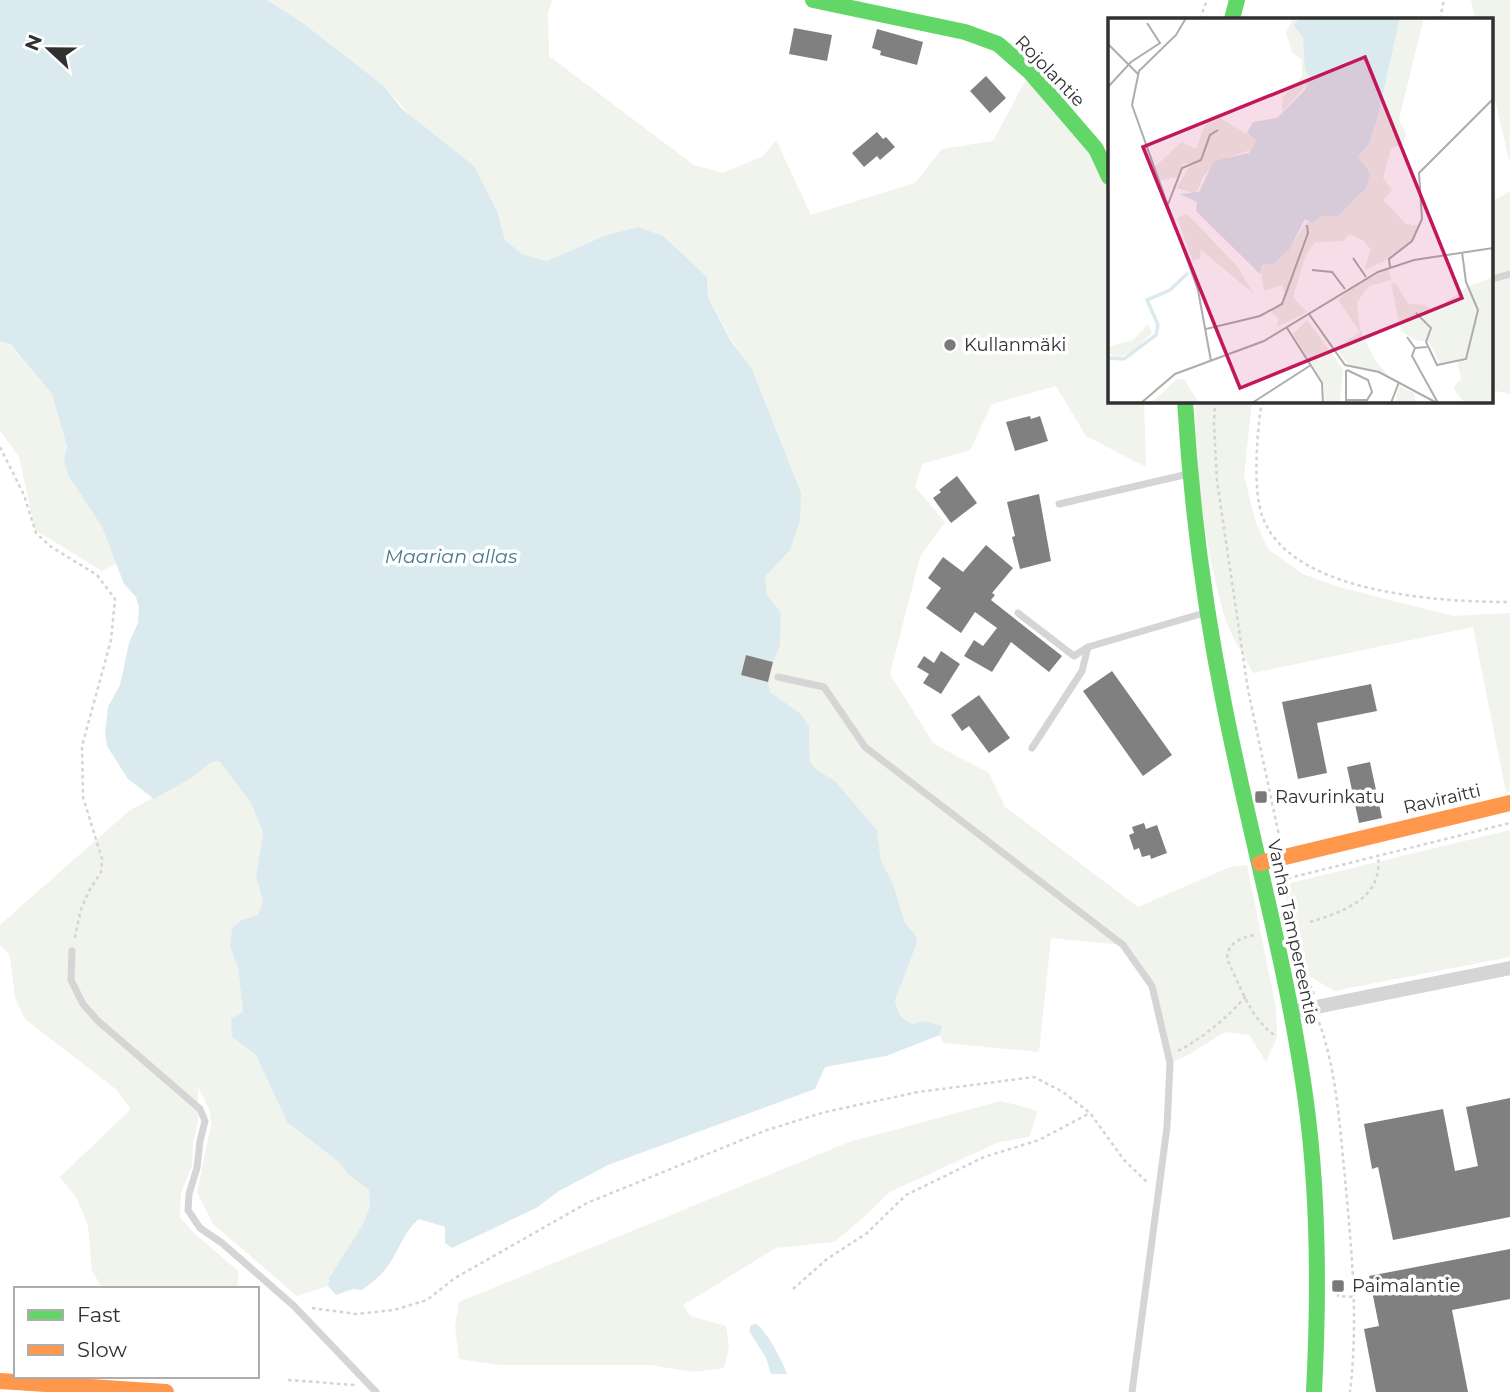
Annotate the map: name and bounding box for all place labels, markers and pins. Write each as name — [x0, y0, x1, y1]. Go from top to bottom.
place label: Kullanmäki — [964, 334, 1066, 356]
marker: Kullanmäki — [942, 337, 958, 353]
place label: Ravurinkatu — [1275, 786, 1385, 808]
marker: Ravurinkatu — [1253, 789, 1269, 805]
place label: Paimalantie — [1352, 1275, 1461, 1297]
marker: Paimalantie — [1330, 1278, 1346, 1294]

